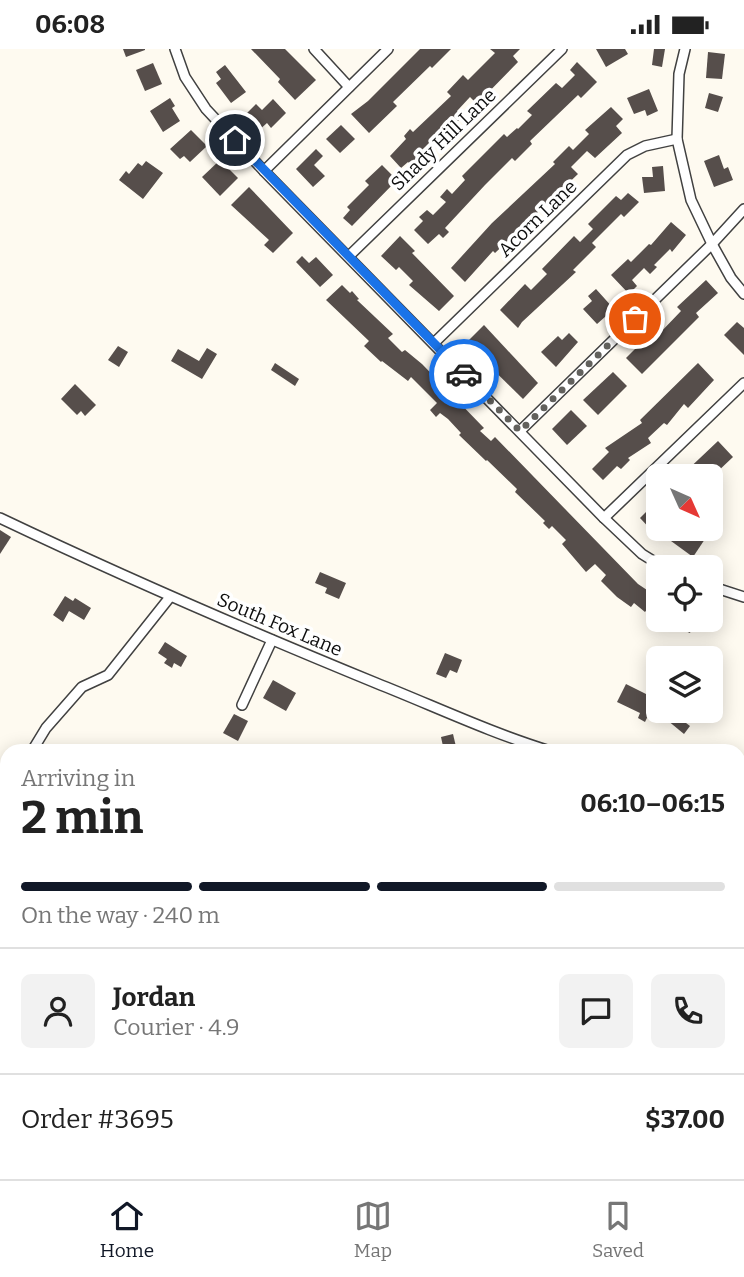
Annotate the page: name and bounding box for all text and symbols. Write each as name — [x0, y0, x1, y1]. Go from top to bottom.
text: 06:08 — [35, 9, 105, 40]
street label: Shady Hill Lane — [386, 83, 501, 195]
pin — [205, 110, 265, 170]
icon: home — [216, 121, 254, 159]
street label: Acorn Lane — [493, 175, 581, 262]
pin — [605, 289, 665, 349]
icon: bag — [616, 300, 654, 338]
courier — [429, 339, 499, 409]
icon: car — [445, 355, 483, 393]
north arrow — [646, 464, 723, 541]
map controls — [646, 464, 723, 723]
button: locate — [646, 555, 723, 632]
street label: South Fox Lane — [214, 588, 346, 661]
button: layers — [646, 646, 723, 723]
text: Arriving in — [21, 764, 135, 792]
text: 06:10–06:15 — [580, 788, 725, 819]
text: 2 min — [21, 790, 143, 845]
text: On the way · 240 m — [21, 901, 220, 929]
button: person — [21, 974, 95, 1048]
button: chat — [559, 974, 633, 1048]
button: phone — [651, 974, 725, 1048]
text: Jordan — [113, 982, 195, 1013]
text: Courier · 4.9 — [113, 1013, 240, 1041]
text: Order #3695 — [21, 1104, 174, 1135]
text: $37.00 — [645, 1104, 725, 1135]
tab: Home — [100, 1197, 154, 1262]
tab: Map — [354, 1197, 392, 1262]
tab: Saved — [592, 1197, 644, 1262]

